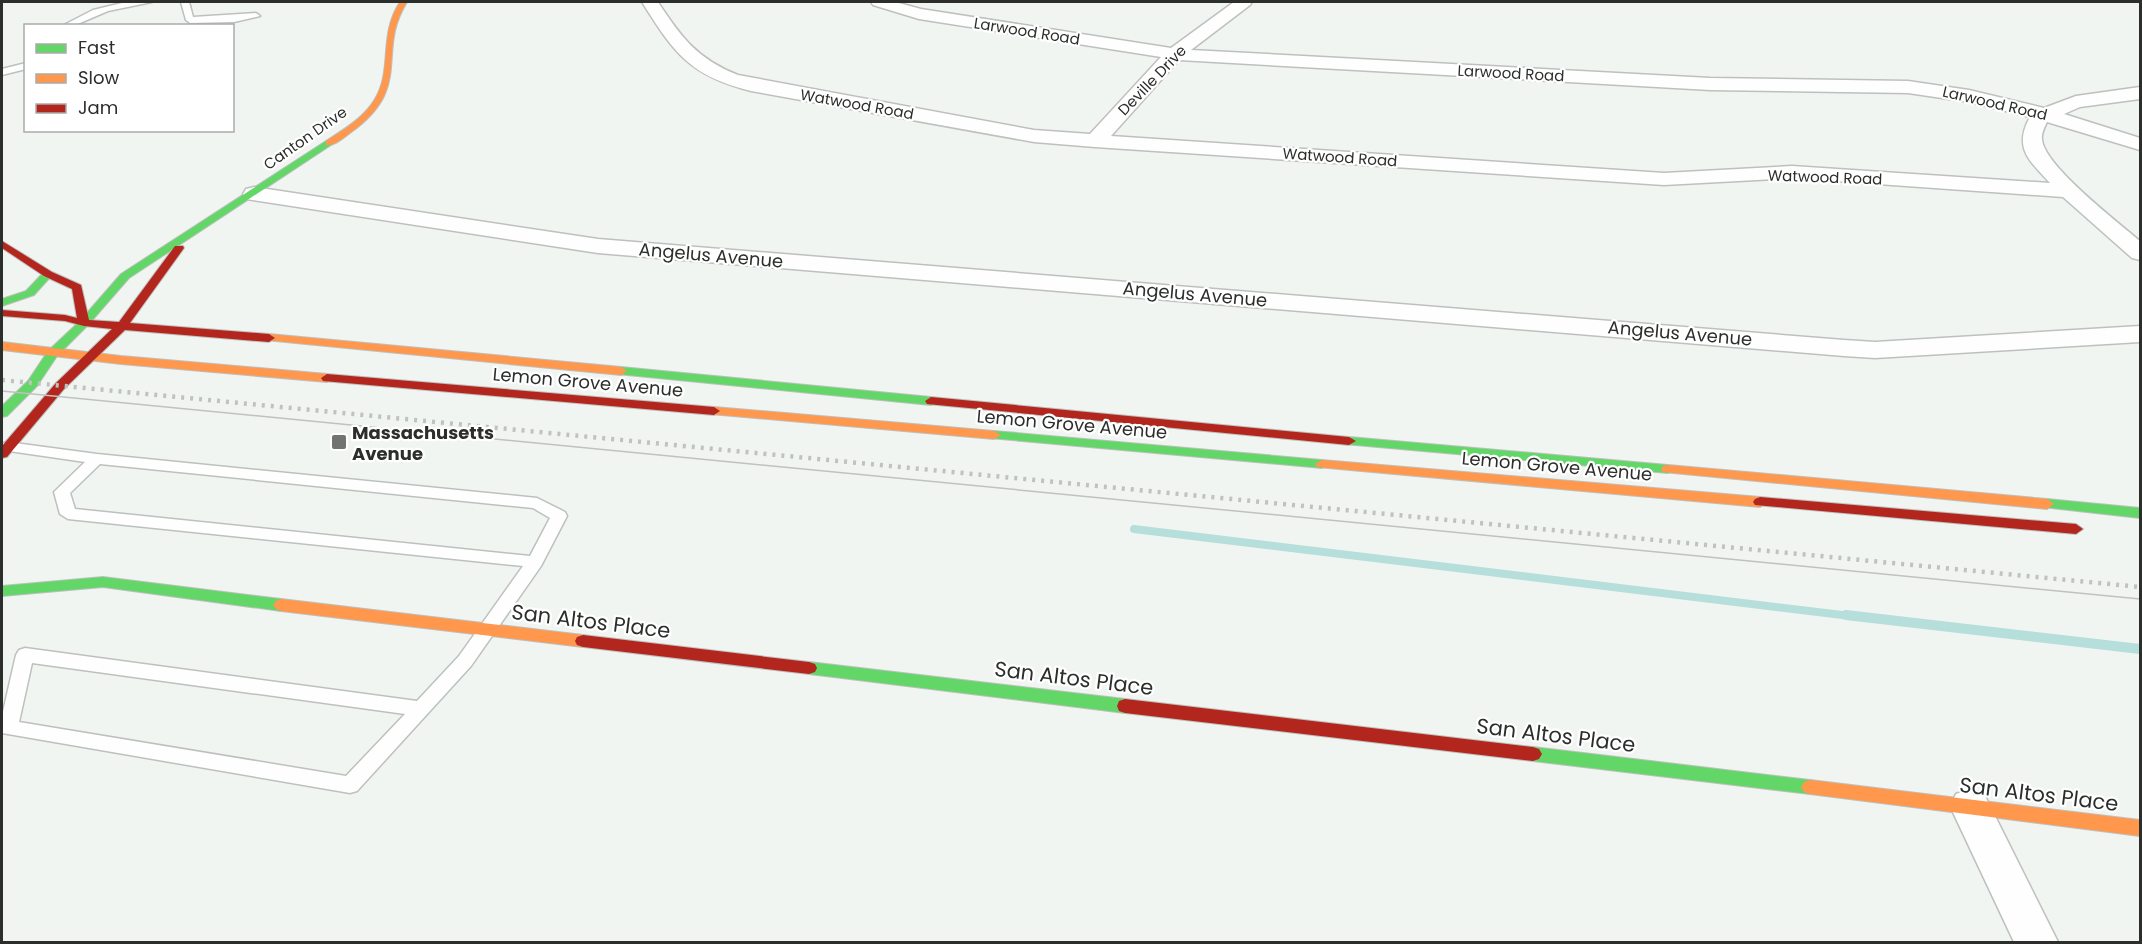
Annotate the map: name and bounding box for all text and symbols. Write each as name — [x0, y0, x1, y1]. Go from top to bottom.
street label: Larwood Road — [973, 12, 1081, 50]
legend — [24, 24, 234, 132]
text: Fast — [78, 35, 115, 60]
street label: Deville Drive — [1113, 40, 1191, 120]
street label: Larwood Road — [1457, 60, 1565, 86]
text: Slow — [78, 65, 120, 90]
street label: Larwood Road — [1941, 81, 2049, 125]
street label: Watwood Road — [799, 84, 915, 124]
text: Jam — [78, 95, 118, 120]
street label: Canton Drive — [259, 101, 351, 175]
street label: Watwood Road — [1282, 143, 1398, 171]
street label: Watwood Road — [1767, 165, 1883, 189]
street label: Angelus Avenue — [638, 236, 784, 274]
street label: Angelus Avenue — [1122, 275, 1268, 313]
street label: Angelus Avenue — [1607, 314, 1753, 352]
street label: Lemon Grove Avenue — [492, 361, 684, 403]
street label: Lemon Grove Avenue — [976, 403, 1168, 445]
place label: Massachusetts Avenue — [352, 420, 494, 466]
marker: Massachusetts Avenue — [330, 433, 348, 451]
street label: Lemon Grove Avenue — [1461, 445, 1653, 487]
street label: San Altos Place — [510, 597, 672, 645]
street label: San Altos Place — [993, 654, 1155, 702]
street label: San Altos Place — [1475, 711, 1637, 759]
street label: San Altos Place — [1958, 770, 2120, 818]

